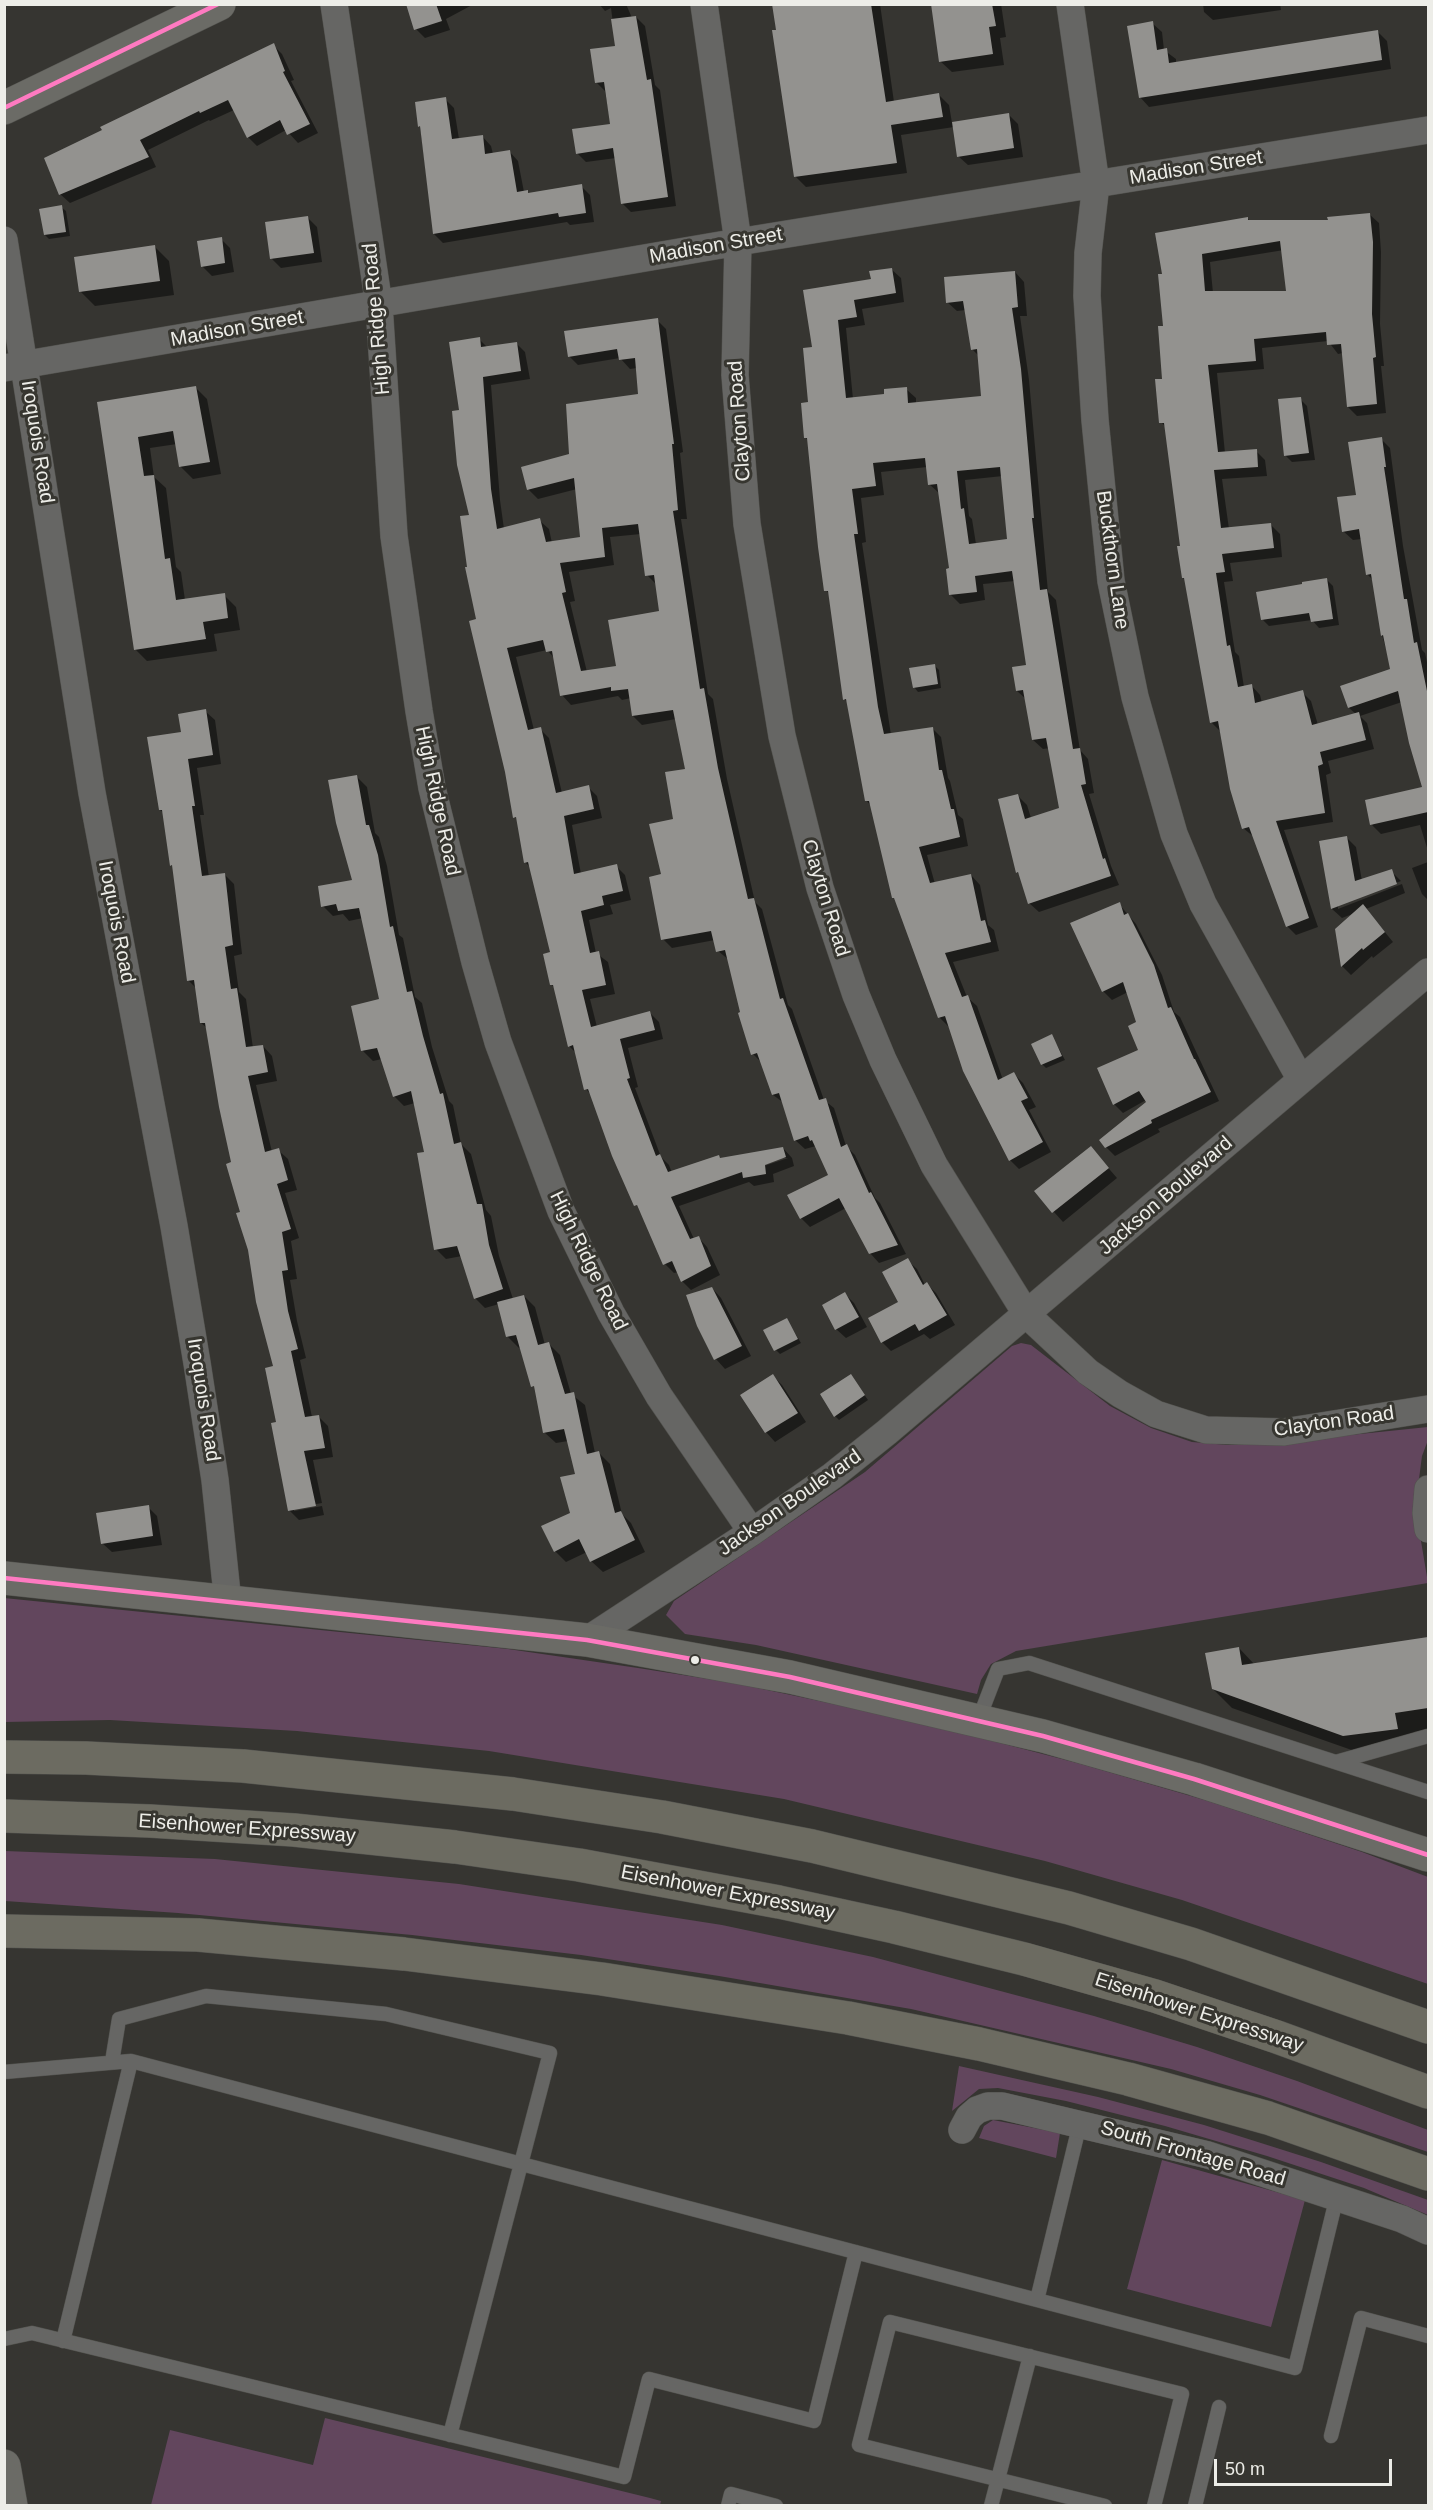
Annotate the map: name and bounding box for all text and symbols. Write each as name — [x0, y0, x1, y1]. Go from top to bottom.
street label: Madison Street — [1128, 146, 1264, 190]
street label: Madison Street — [648, 223, 784, 269]
street label: High Ridge Road — [358, 242, 396, 396]
street label: Madison Street — [169, 306, 305, 352]
street label: Clayton Road — [724, 360, 756, 482]
street label: Iroquois Road — [15, 379, 59, 505]
street label: Buckthorn Lane — [1090, 489, 1134, 631]
street label: High Ridge Road — [409, 724, 465, 878]
street label: Clayton Road — [796, 837, 854, 959]
street label: Iroquois Road — [92, 859, 140, 985]
street label: Jackson Boulevard — [1094, 1132, 1238, 1260]
street label: High Ridge Road — [544, 1187, 632, 1335]
street label: Iroquois Road — [181, 1337, 225, 1463]
street label: Clayton Road — [1272, 1402, 1396, 1442]
street label: Jackson Boulevard — [714, 1445, 866, 1561]
unlabelled marker — [689, 1654, 701, 1666]
street label: Eisenhower Expressway — [137, 1809, 357, 1849]
street label: Eisenhower Expressway — [619, 1860, 837, 1926]
street label: Eisenhower Expressway — [1092, 1968, 1306, 2058]
street label: South Frontage Road — [1098, 2116, 1288, 2192]
scale bar — [1217, 2447, 1396, 2485]
text: 50 m — [1225, 2459, 1265, 2479]

